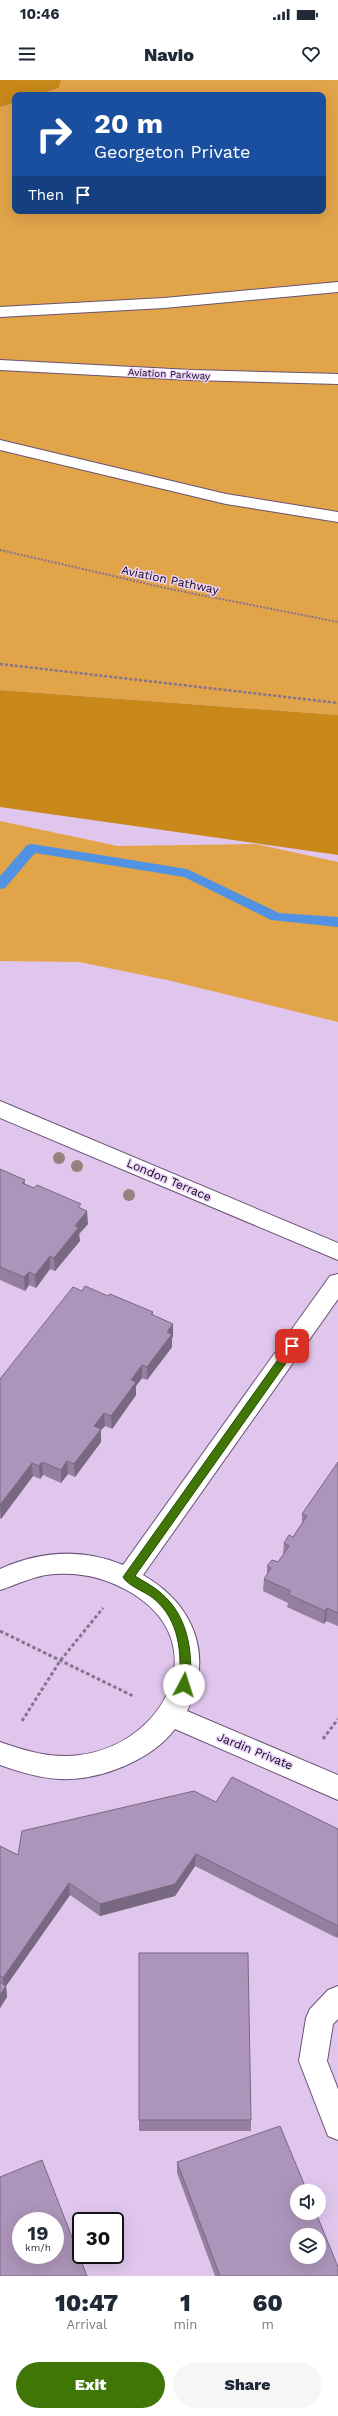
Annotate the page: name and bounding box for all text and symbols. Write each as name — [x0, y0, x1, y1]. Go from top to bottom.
text: 10:46 — [20, 5, 60, 23]
icon: menu — [16, 43, 38, 65]
icon: heart — [300, 43, 322, 65]
text: Navio — [144, 44, 194, 65]
text: 20 m — [94, 107, 163, 140]
icon: right — [28, 108, 80, 160]
text: Georgeton Private — [94, 141, 250, 162]
icon: arrive — [72, 184, 94, 206]
text: Then — [28, 186, 64, 204]
street label: Aviation Parkway — [128, 366, 211, 382]
street label: Aviation Pathway — [120, 563, 221, 597]
street label: London Terrace — [125, 1156, 213, 1204]
pin — [275, 1329, 309, 1363]
icon: arrive — [281, 1335, 303, 1357]
position arrow — [163, 1664, 205, 1706]
street label: Jardin Private — [215, 1729, 295, 1773]
map controls — [290, 2184, 326, 2264]
button: sound — [290, 2184, 326, 2220]
speed limit sign: 30 — [72, 2212, 124, 2264]
text: 19 — [28, 2221, 48, 2245]
button: layers — [290, 2228, 326, 2264]
text: km/h — [25, 2242, 51, 2253]
text: 10:47 — [55, 2289, 118, 2317]
text: 1 — [180, 2289, 191, 2317]
text: 60 — [252, 2289, 283, 2317]
text: Arrival — [66, 2317, 107, 2332]
text: min — [173, 2317, 197, 2332]
text: m — [261, 2317, 274, 2332]
button: Exit — [16, 2362, 165, 2408]
button: Share — [173, 2362, 322, 2408]

